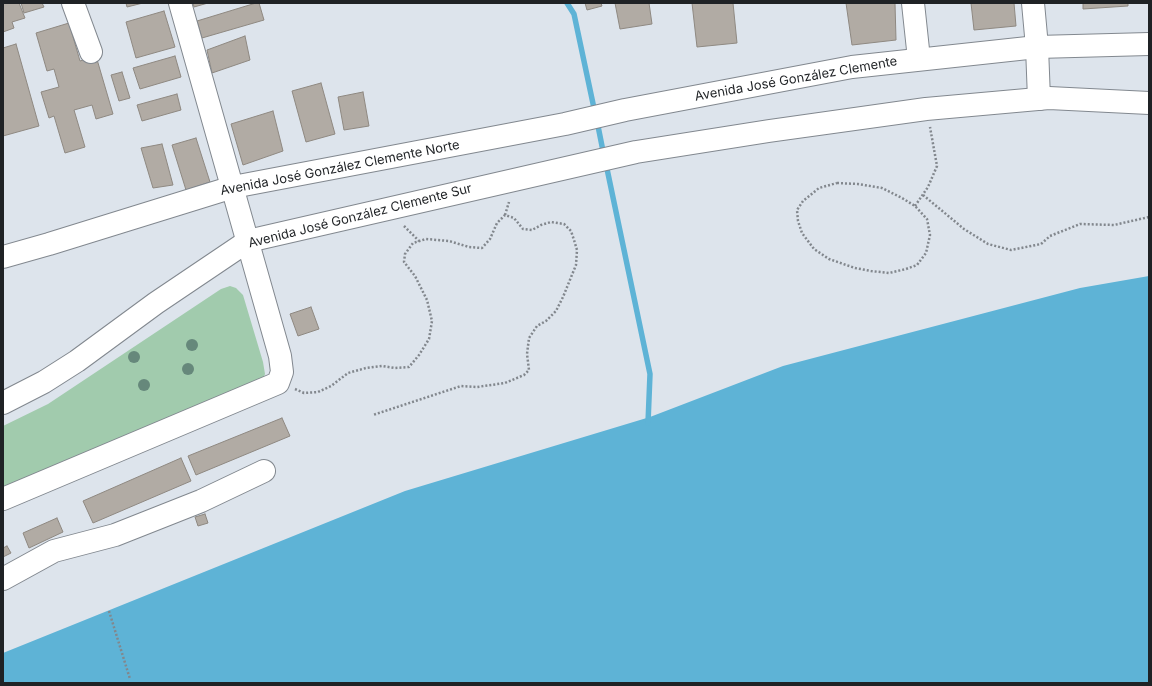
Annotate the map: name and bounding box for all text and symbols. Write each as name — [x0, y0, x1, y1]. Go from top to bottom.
street label: Avenida José González Clemente — [694, 53, 898, 105]
street label: Avenida José González Clemente Norte — [219, 137, 461, 199]
street label: Avenida José González Clemente Sur — [247, 181, 473, 251]

